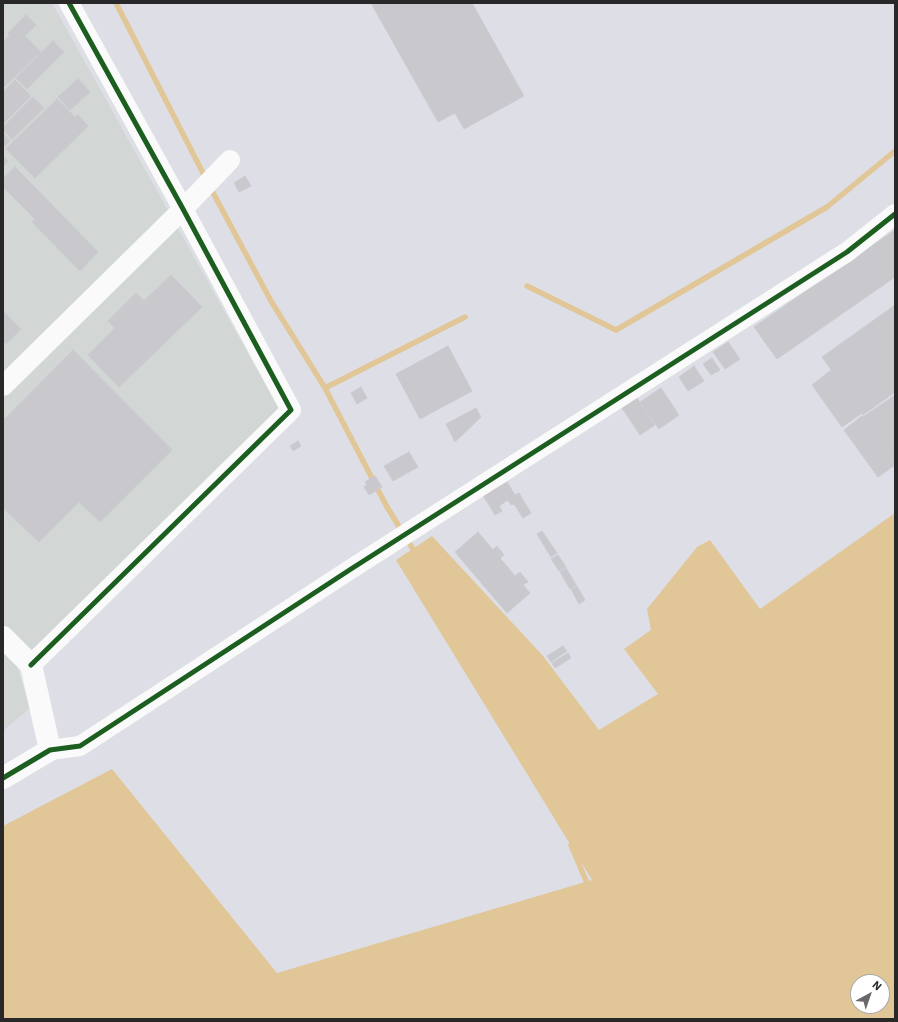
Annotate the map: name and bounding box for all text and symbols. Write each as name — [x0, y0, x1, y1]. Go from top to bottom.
north arrow — [850, 974, 890, 1014]
text: N — [870, 978, 885, 993]

